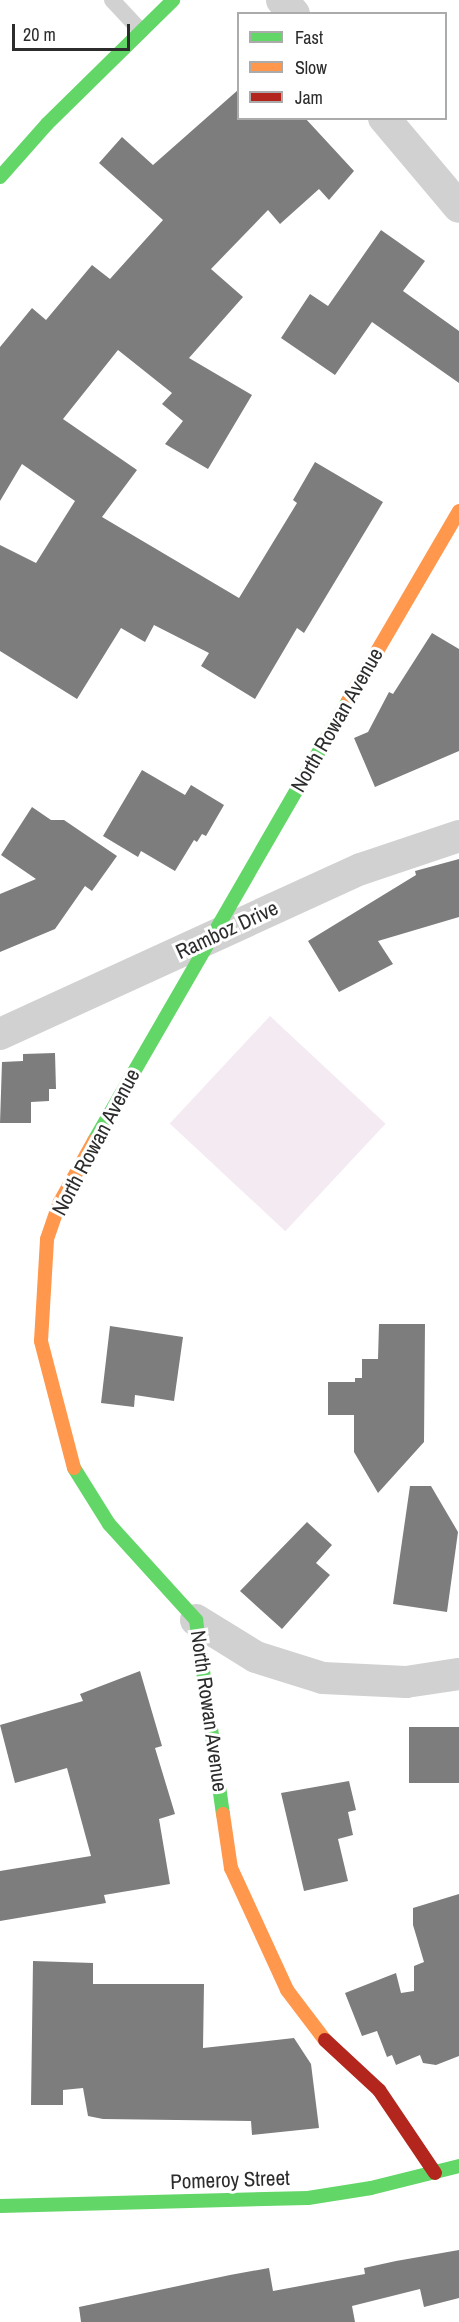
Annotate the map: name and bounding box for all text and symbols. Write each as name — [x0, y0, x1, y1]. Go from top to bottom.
scale bar — [15, 12, 134, 50]
legend — [237, 12, 447, 120]
text: 20 m — [23, 22, 56, 47]
text: Fast — [295, 25, 323, 50]
text: Slow — [295, 55, 327, 80]
text: Jam — [295, 85, 323, 110]
street label: North Rowan Avenue — [285, 643, 389, 797]
street label: Ramboz Drive — [172, 895, 282, 965]
street label: North Rowan Avenue — [47, 1064, 145, 1220]
street label: North Rowan Avenue — [185, 1628, 233, 1794]
street label: Pomeroy Street — [170, 2165, 290, 2195]

